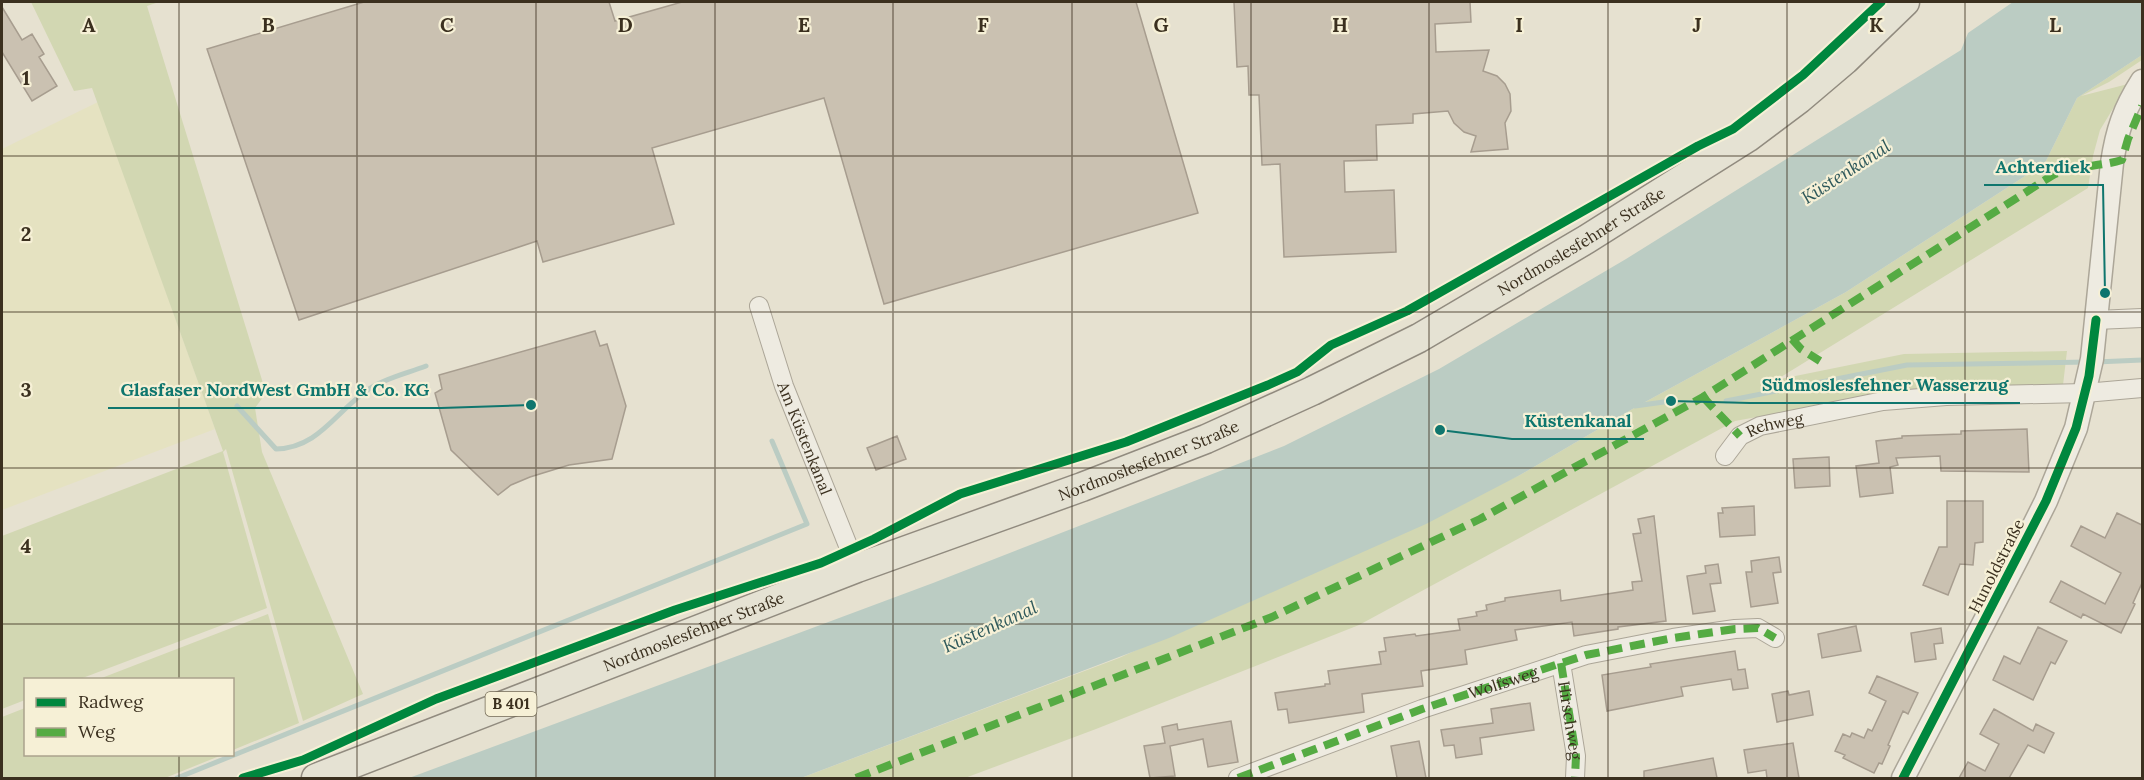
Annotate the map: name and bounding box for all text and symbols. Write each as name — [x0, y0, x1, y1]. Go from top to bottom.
text: A — [82, 12, 96, 37]
text: B — [261, 12, 275, 37]
text: C — [440, 12, 454, 37]
text: D — [617, 12, 633, 37]
text: E — [798, 12, 810, 37]
text: F — [977, 12, 989, 37]
text: G — [1153, 12, 1169, 37]
text: H — [1332, 12, 1348, 37]
text: I — [1515, 12, 1523, 37]
text: J — [1692, 12, 1702, 37]
text: K — [1869, 12, 1884, 37]
text: L — [2049, 12, 2061, 37]
text: 1 — [22, 65, 30, 90]
water label: Küstenkanal — [1797, 134, 1894, 209]
callout: Achterdiek — [1984, 149, 2103, 185]
text: Achterdiek — [1996, 155, 2091, 178]
street label: Nordmoslesfehner Straße — [1494, 182, 1669, 300]
text: 2 — [21, 221, 31, 246]
callout: Südmoslesfehner Wasserzug — [1750, 367, 2020, 403]
callout: Glasfaser NordWest GmbH & Co. KG — [108, 372, 441, 408]
text: Südmoslesfehner Wasserzug — [1762, 373, 2009, 396]
text: 3 — [20, 377, 32, 402]
text: Glasfaser NordWest GmbH & Co. KG — [121, 378, 430, 401]
street label: Am Küstenkanal — [773, 378, 837, 498]
callout: Küstenkanal — [1512, 403, 1644, 439]
street label: Rehweg — [1743, 407, 1806, 441]
text: Küstenkanal — [1524, 409, 1632, 432]
street label: Nordmoslesfehner Straße — [1055, 415, 1242, 505]
street label: Hunoldstraße — [1964, 515, 2028, 616]
text: 4 — [21, 533, 32, 558]
street label: Nordmoslesfehner Straße — [600, 587, 787, 676]
water label: Küstenkanal — [939, 595, 1041, 658]
street label: Wolfsweg — [1466, 661, 1542, 703]
legend — [24, 678, 234, 756]
street label: Hirschweg — [1554, 679, 1587, 762]
text: Radweg — [78, 690, 144, 713]
road number: B 401 — [486, 692, 536, 716]
text: Weg — [78, 720, 116, 743]

